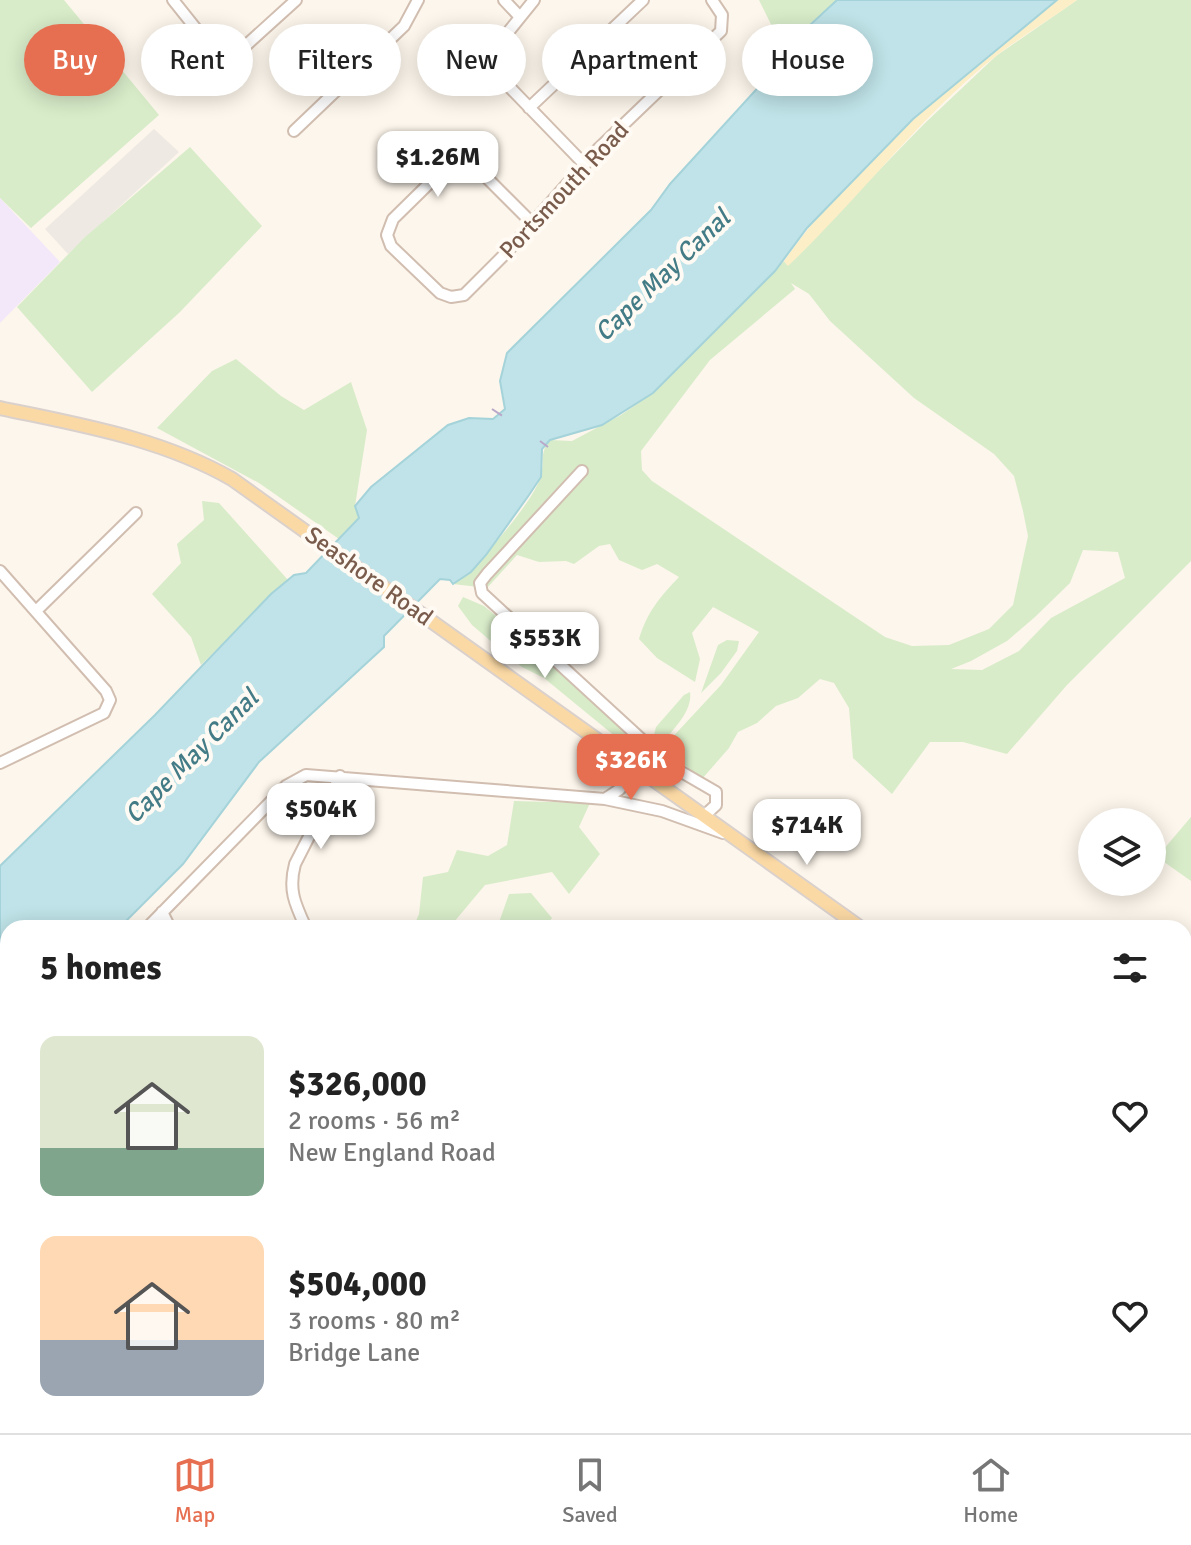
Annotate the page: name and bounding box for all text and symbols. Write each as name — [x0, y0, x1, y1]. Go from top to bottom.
chip: Buy — [24, 24, 125, 96]
chip: Rent — [141, 24, 253, 96]
chip: Filters — [269, 24, 401, 96]
chip: New — [417, 24, 526, 96]
chip: Apartment — [542, 24, 726, 96]
chip: House — [742, 24, 873, 96]
street label: Portsmouth Road — [493, 115, 635, 265]
pin: $1.26M — [373, 131, 503, 199]
text: $1.26M — [395, 141, 481, 173]
water label: Cape May Canal — [588, 201, 739, 349]
street label: Seashore Road — [299, 520, 439, 632]
pin: $553K — [489, 612, 601, 680]
text: $553K — [509, 622, 581, 654]
water label: Cape May Canal — [118, 681, 267, 830]
pin: $326K — [575, 734, 687, 802]
text: $326K — [595, 744, 667, 776]
pin: $504K — [265, 783, 377, 851]
text: $504K — [285, 793, 357, 825]
pin: $714K — [751, 799, 863, 867]
map controls — [1078, 808, 1166, 896]
button: layers — [1078, 808, 1166, 896]
text: $714K — [771, 809, 843, 841]
icon: filters — [1108, 946, 1152, 990]
text: 5 homes — [40, 947, 161, 989]
text: $326,000 — [288, 1063, 427, 1105]
icon: home — [104, 1068, 200, 1164]
icon: heart — [1108, 1094, 1152, 1138]
text: 2 rooms · 56 m² — [288, 1105, 461, 1137]
text: New England Road — [288, 1137, 496, 1169]
text: $504,000 — [288, 1263, 427, 1305]
icon: home — [104, 1268, 200, 1364]
icon: heart — [1108, 1294, 1152, 1338]
text: 3 rooms · 80 m² — [288, 1305, 461, 1337]
text: Bridge Lane — [288, 1337, 420, 1369]
tab: Map — [173, 1453, 217, 1528]
tab: Saved — [562, 1453, 618, 1528]
tab: Home — [963, 1453, 1018, 1528]

